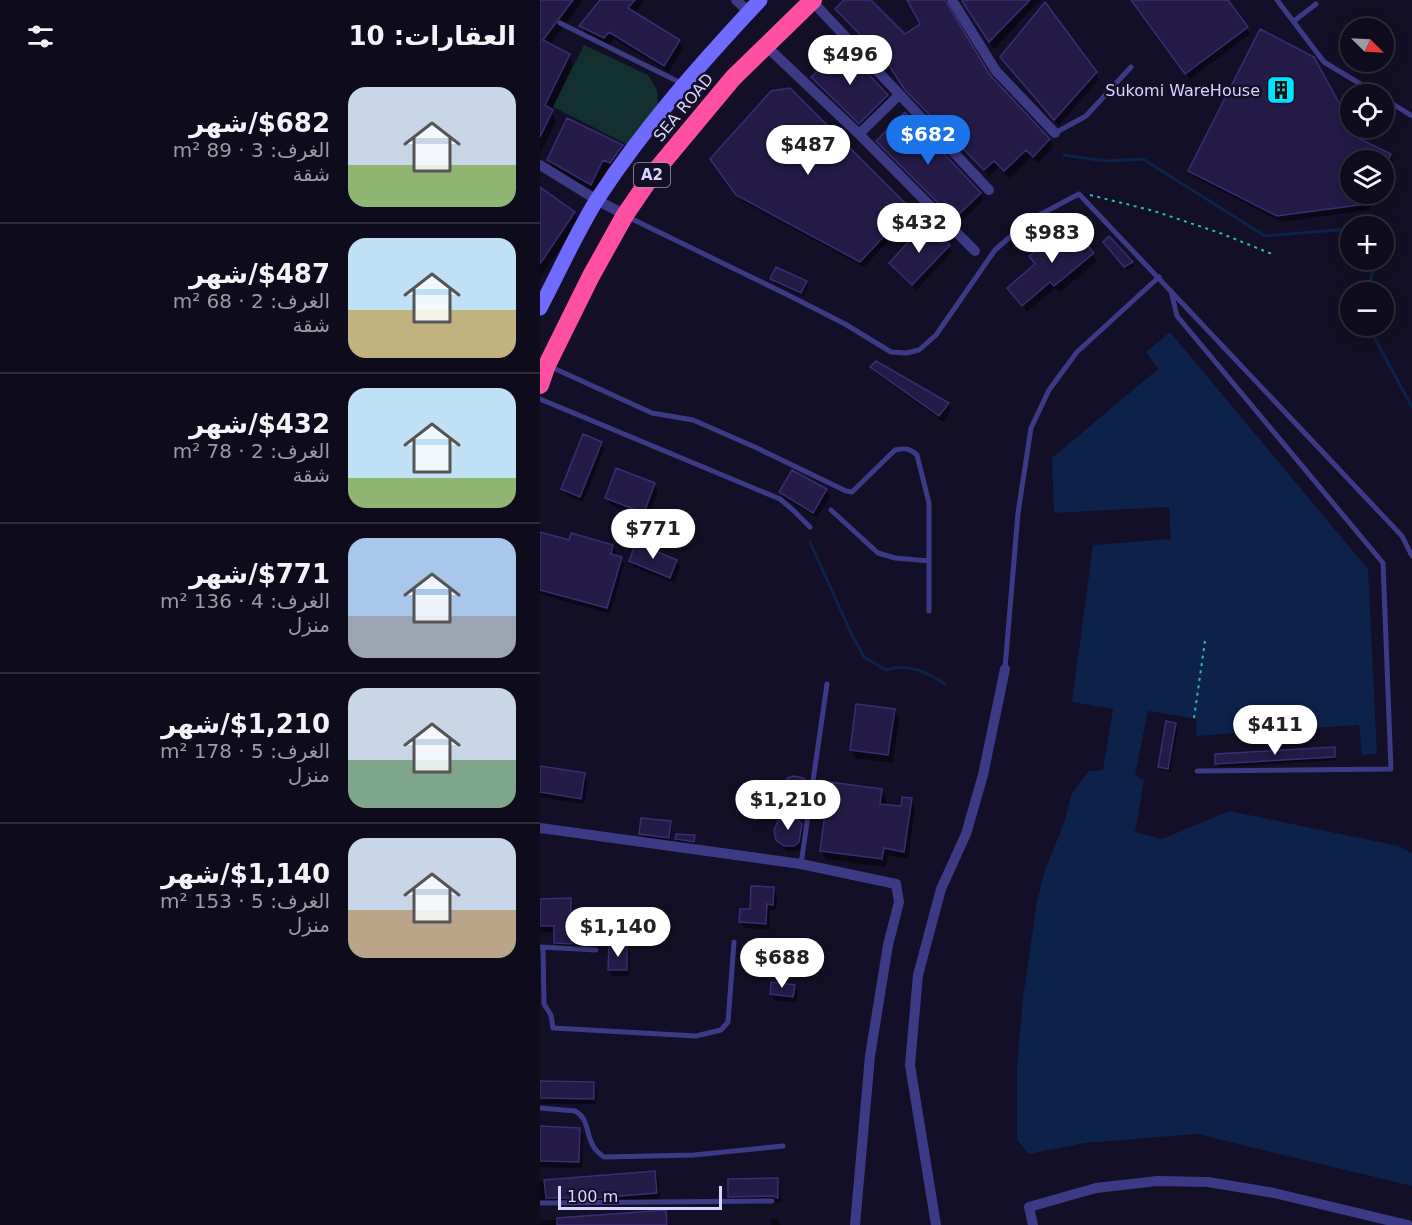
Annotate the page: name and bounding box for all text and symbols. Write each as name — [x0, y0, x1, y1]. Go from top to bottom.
north arrow — [1340, 18, 1394, 72]
map controls — [1340, 18, 1394, 336]
icon: filters — [24, 20, 57, 53]
text: العقارات: 10 — [349, 21, 516, 51]
pin: $496 — [814, 35, 886, 86]
text: $496 — [822, 42, 878, 66]
street label: SEA ROAD — [649, 69, 717, 145]
building icon: Sukomi WareHouse — [1265, 74, 1297, 106]
place label: Sukomi WareHouse — [1105, 81, 1260, 100]
button: locate — [1340, 84, 1394, 138]
text: $682/شهر — [189, 108, 330, 138]
icon: home — [396, 111, 468, 183]
pin: $682 — [892, 115, 964, 166]
text: $682 — [900, 122, 956, 146]
pin: $487 — [772, 125, 844, 176]
text: $487 — [780, 132, 836, 156]
text: الغرف: 3 · 89 m² — [173, 138, 330, 162]
button: layers — [1340, 150, 1394, 204]
text: شقة — [292, 162, 330, 186]
road number: A2 — [634, 163, 670, 187]
pin: $432 — [883, 203, 955, 254]
text: $432 — [891, 210, 947, 234]
pin: $983 — [1016, 213, 1088, 264]
button: + — [1340, 216, 1394, 270]
text: $983 — [1024, 220, 1080, 244]
text: $487/شهر — [189, 259, 330, 289]
icon: home — [396, 262, 468, 334]
button: − — [1340, 282, 1394, 336]
text: الغرف: 2 · 68 m² — [173, 289, 330, 313]
text: شقة — [292, 313, 330, 337]
text: $432/شهر — [189, 409, 330, 439]
icon: home — [396, 412, 468, 484]
text: الغرف: 2 · 78 m² — [173, 439, 330, 463]
text: شقة — [292, 463, 330, 487]
pin: $771 — [617, 509, 689, 560]
text: $771 — [625, 516, 681, 540]
text: $771/شهر — [189, 559, 330, 589]
icon: home — [396, 562, 468, 634]
text: الغرف: 4 · 136 m² — [160, 589, 330, 613]
text: منزل — [288, 613, 330, 637]
pin: $411 — [1239, 705, 1311, 756]
text: $1,210/شهر — [161, 709, 330, 739]
icon: home — [396, 712, 468, 784]
text: $411 — [1247, 712, 1303, 736]
text: الغرف: 5 · 178 m² — [160, 739, 330, 763]
text: منزل — [288, 763, 330, 787]
pin: $1,210 — [739, 780, 837, 831]
text: $1,210 — [749, 787, 827, 811]
text: $1,140/شهر — [161, 859, 330, 889]
icon: home — [396, 862, 468, 934]
text: الغرف: 5 · 153 m² — [160, 889, 330, 913]
pin: $1,140 — [569, 907, 667, 958]
text: منزل — [288, 913, 330, 937]
text: $1,140 — [579, 914, 657, 938]
pin: $688 — [746, 938, 818, 989]
text: $688 — [754, 945, 810, 969]
scale bar — [558, 1183, 722, 1210]
text: 100 m — [567, 1187, 618, 1206]

